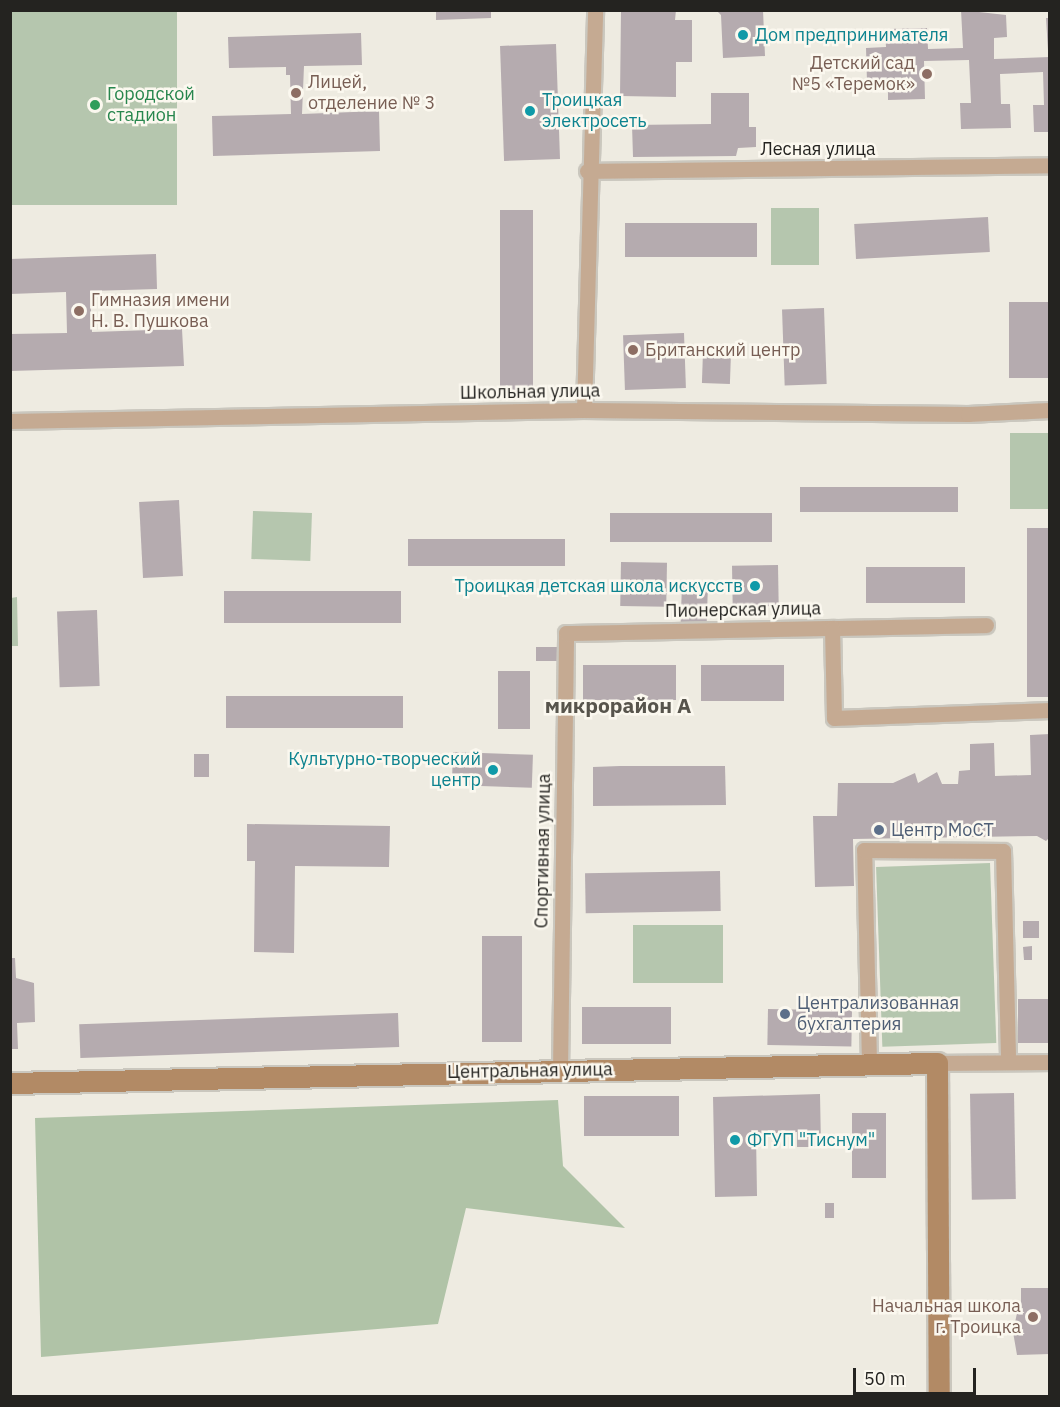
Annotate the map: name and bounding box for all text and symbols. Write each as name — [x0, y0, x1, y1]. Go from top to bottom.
place label: Дом предпринимателя — [755, 24, 948, 46]
marker: Дом предпринимателя — [736, 28, 750, 42]
place label: Детский сад №5 «Теремок» — [792, 53, 915, 96]
marker: Детский сад №5 «Теремок» — [920, 67, 934, 81]
place label: Лицей, отделение № 3 — [308, 72, 435, 115]
place label: Городской стадион — [107, 84, 195, 127]
marker: Лицей, отделение № 3 — [289, 86, 303, 100]
place label: Троицкая электросеть — [542, 90, 647, 132]
marker: Городской стадион — [88, 98, 102, 112]
marker: Троицкая электросеть — [523, 104, 537, 118]
street label: Лесная улица — [760, 138, 876, 160]
place label: Гимназия имени Н. В. Пушкова — [91, 290, 230, 332]
marker: Гимназия имени Н. В. Пушкова — [72, 304, 86, 318]
place label: Британский центр — [645, 339, 801, 361]
marker: Британский центр — [626, 343, 640, 357]
street label: Школьная улица — [460, 380, 600, 404]
place label: Троицкая детская школа искусств — [455, 575, 743, 597]
marker: Троицкая детская школа искусств — [748, 579, 762, 593]
street label: Пионерская улица — [665, 598, 821, 622]
district label: микрорайон А — [545, 692, 691, 718]
place label: Культурно-творческий центр — [288, 749, 481, 792]
marker: Культурно-творческий центр — [486, 763, 500, 777]
street label: Спортивная улица — [531, 773, 555, 929]
place label: Центр МоСТ — [891, 819, 994, 841]
marker: Центр МоСТ — [872, 823, 886, 837]
place label: Централизованная бухгалтерия — [797, 993, 959, 1036]
marker: Централизованная бухгалтерия — [778, 1007, 792, 1021]
street label: Центральная улица — [447, 1059, 613, 1083]
place label: ФГУП "Тиснум" — [747, 1129, 875, 1151]
marker: ФГУП "Тиснум" — [728, 1133, 742, 1147]
place label: Начальная школа г. Троицка — [872, 1296, 1021, 1338]
marker: Начальная школа г. Троицка — [1026, 1310, 1040, 1324]
scale bar — [856, 1356, 979, 1394]
text: 50 m — [864, 1367, 906, 1390]

